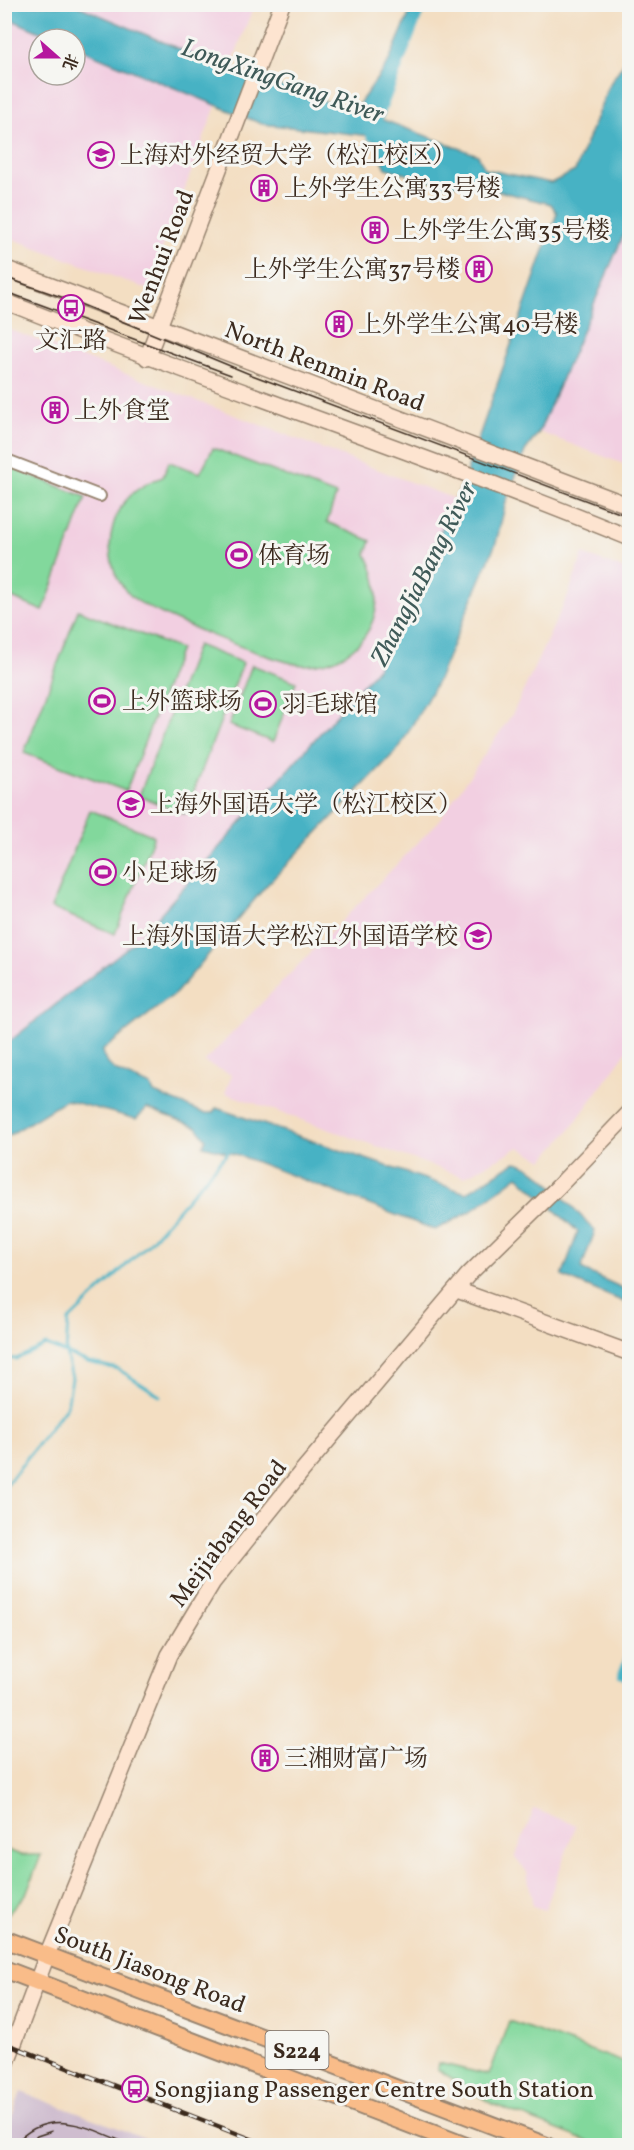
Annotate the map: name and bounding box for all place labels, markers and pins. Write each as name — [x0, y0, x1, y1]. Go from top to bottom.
school or university icon: 上海对外经贸大学（松江校区） — [86, 140, 116, 170]
place label: 上海对外经贸大学（松江校区） — [120, 140, 456, 174]
building icon: 上外学生公寓33号楼 — [249, 173, 279, 203]
place label: 上外学生公寓33号楼 — [284, 173, 500, 207]
building icon: 上外学生公寓35号楼 — [360, 215, 390, 245]
place label: 上外学生公寓35号楼 — [394, 215, 610, 249]
place label: 上外学生公寓37号楼 — [244, 254, 460, 288]
building icon: 上外学生公寓37号楼 — [464, 254, 494, 284]
bus stop icon: 文汇路 — [56, 293, 86, 323]
building icon: 上外学生公寓40号楼 — [324, 309, 354, 339]
place label: 上外学生公寓40号楼 — [358, 309, 578, 343]
place label: 文汇路 — [35, 325, 107, 359]
building icon: 上外食堂 — [40, 395, 70, 425]
place label: 上外食堂 — [74, 395, 170, 429]
sports icon: 体育场 — [224, 540, 254, 570]
place label: 体育场 — [258, 540, 330, 574]
sports icon: 上外篮球场 — [87, 686, 117, 716]
place label: 上外篮球场 — [122, 686, 242, 720]
sports icon: 羽毛球馆 — [248, 689, 278, 719]
place label: 羽毛球馆 — [282, 689, 378, 723]
school or university icon: 上海外国语大学（松江校区） — [116, 789, 146, 819]
place label: 上海外国语大学（松江校区） — [150, 789, 462, 823]
sports icon: 小足球场 — [88, 857, 118, 887]
place label: 小足球场 — [122, 857, 218, 891]
place label: 上海外国语大学松江外国语学校 — [122, 921, 458, 955]
school or university icon: 上海外国语大学松江外国语学校 — [463, 921, 493, 951]
building icon: 三湘财富广场 — [250, 1743, 280, 1773]
place label: 三湘财富广场 — [284, 1743, 428, 1777]
bus stop icon: Songjiang Passenger Centre South Station — [120, 2074, 150, 2104]
place label: Songjiang Passenger Centre South Station — [154, 2074, 594, 2108]

